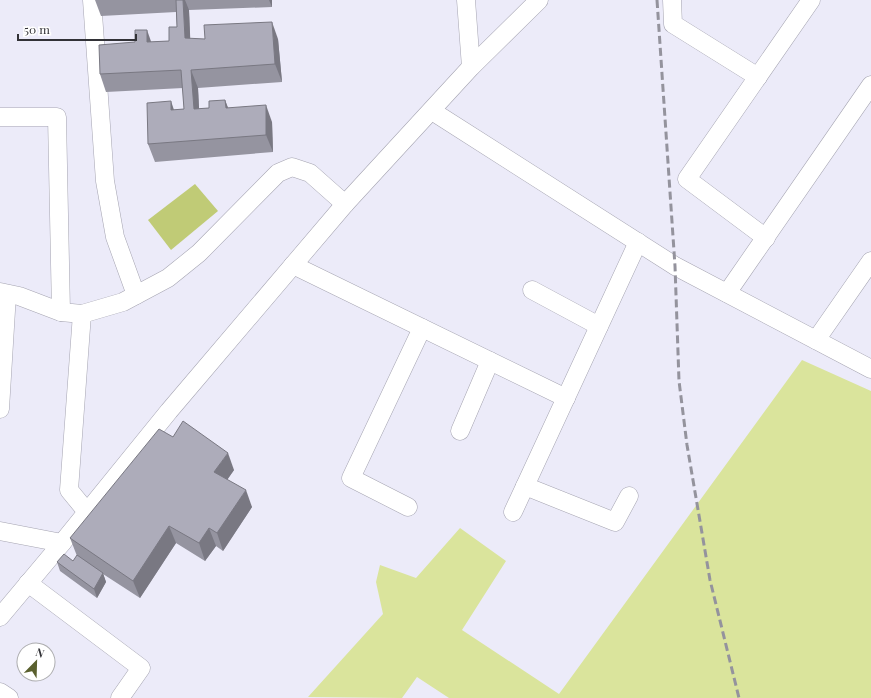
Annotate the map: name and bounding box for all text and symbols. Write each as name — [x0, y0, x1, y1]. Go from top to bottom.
scale bar — [18, 16, 136, 42]
text: 50 m — [24, 21, 50, 37]
north arrow — [16, 642, 56, 682]
text: N — [34, 644, 47, 661]

